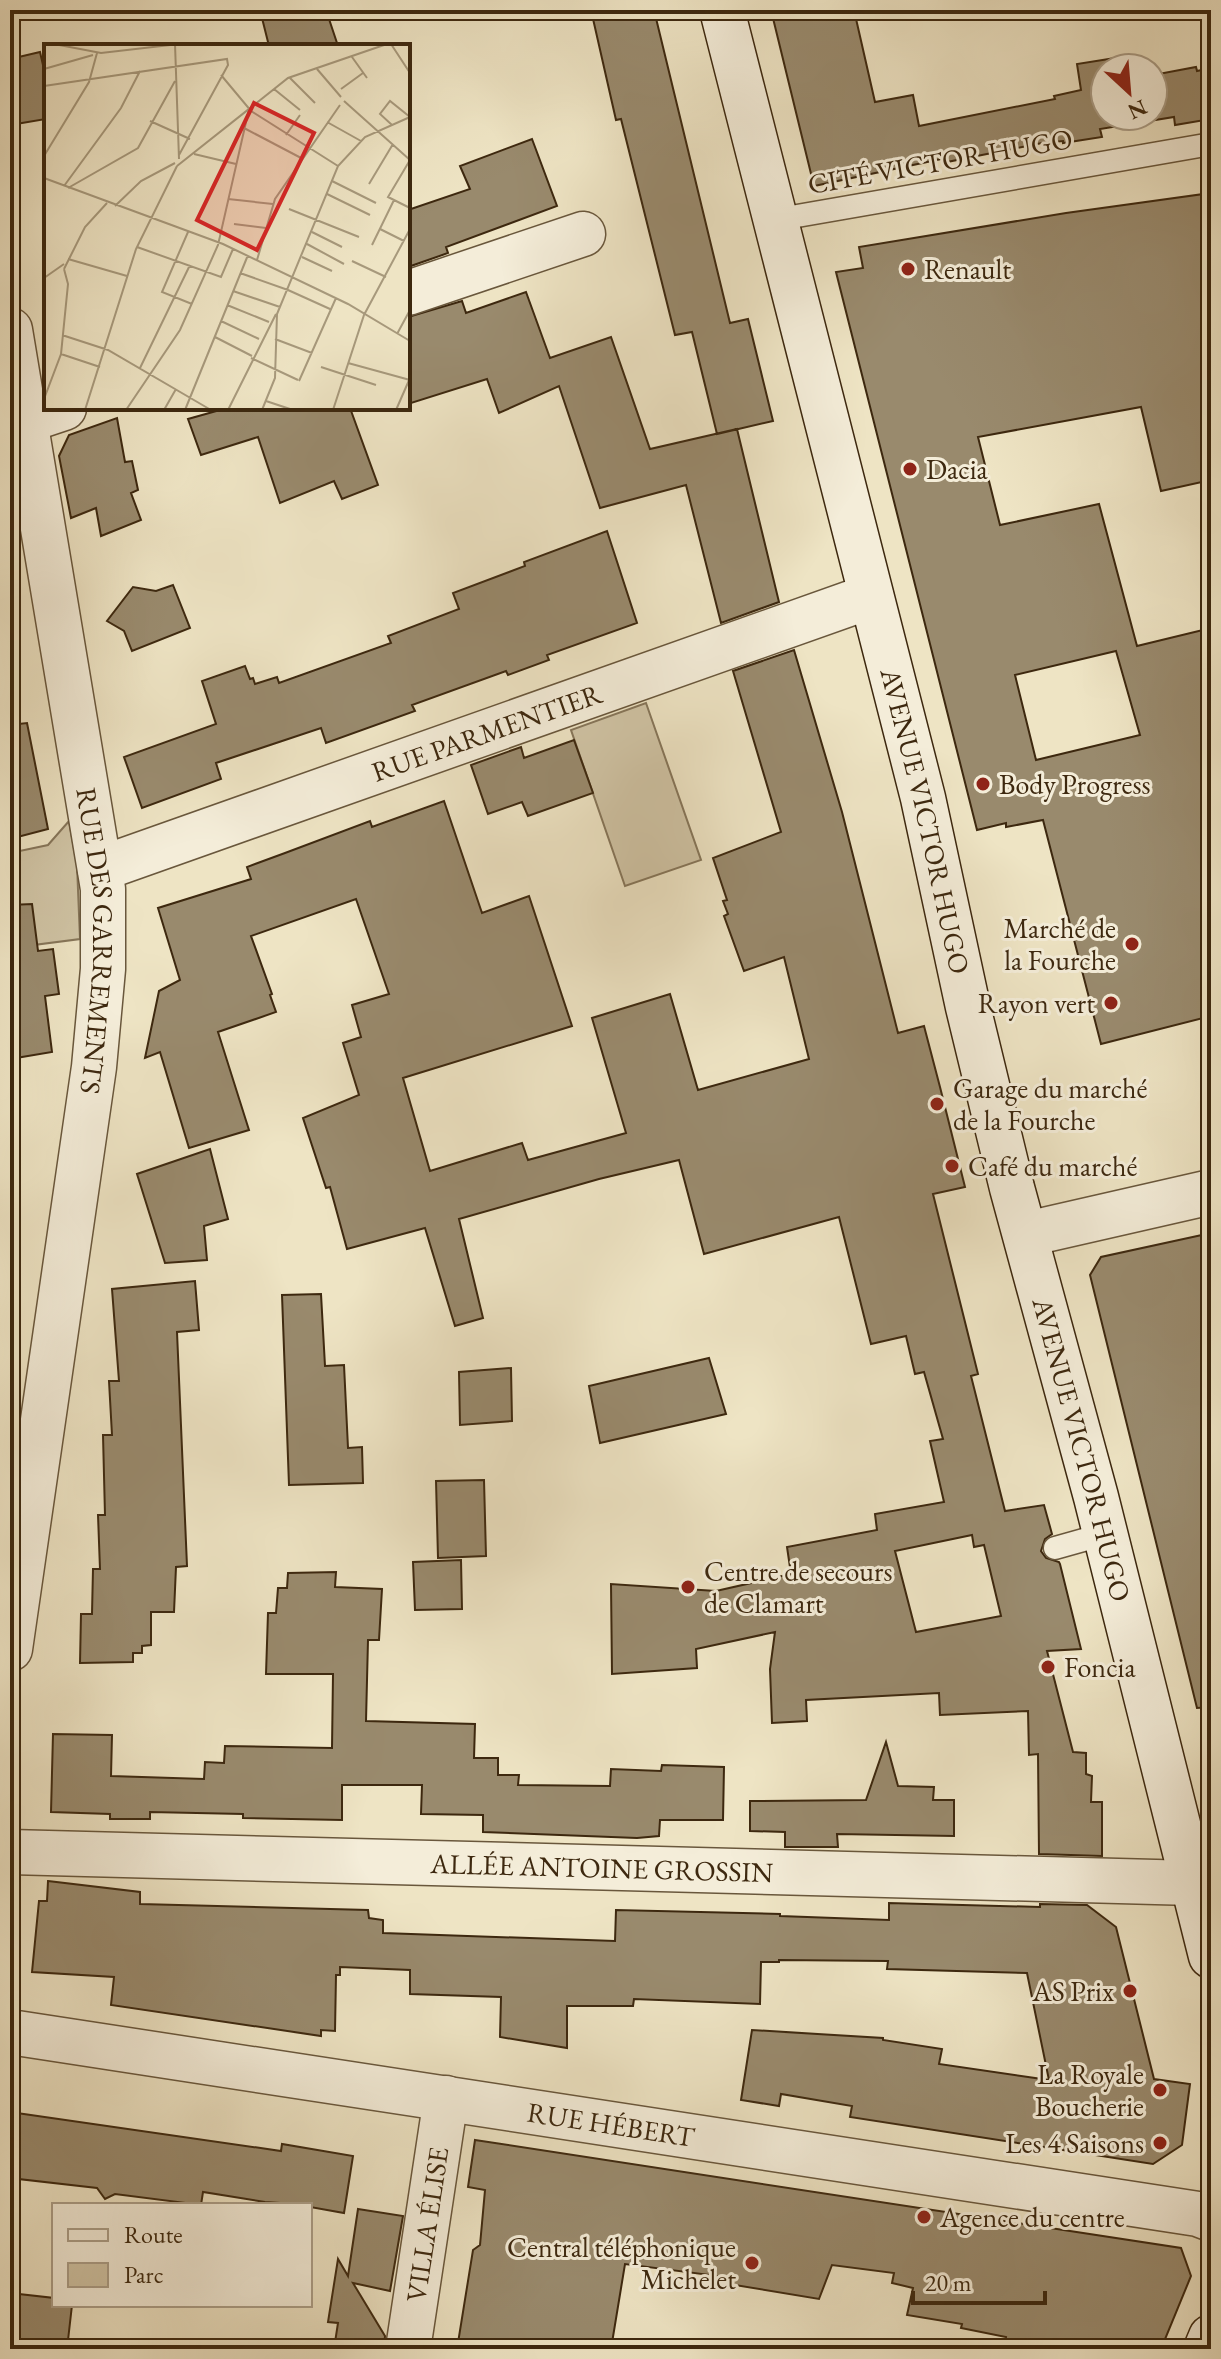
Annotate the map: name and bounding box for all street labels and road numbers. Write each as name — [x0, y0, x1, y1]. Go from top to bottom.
street label: CITÉ VICTOR HUGO — [805, 120, 1075, 202]
street label: AVENUE VICTOR HUGO — [872, 663, 978, 977]
street label: RUE PARMENTIER — [367, 675, 607, 789]
street label: RUE DES GARREMENTS — [68, 785, 121, 1096]
street label: AVENUE VICTOR HUGO — [1024, 1293, 1139, 1605]
street label: ALLÉE ANTOINE GROSSIN — [429, 1845, 774, 1890]
street label: RUE HÉBERT — [525, 2094, 697, 2155]
street label: VILLA ÉLISE — [397, 2144, 456, 2305]

